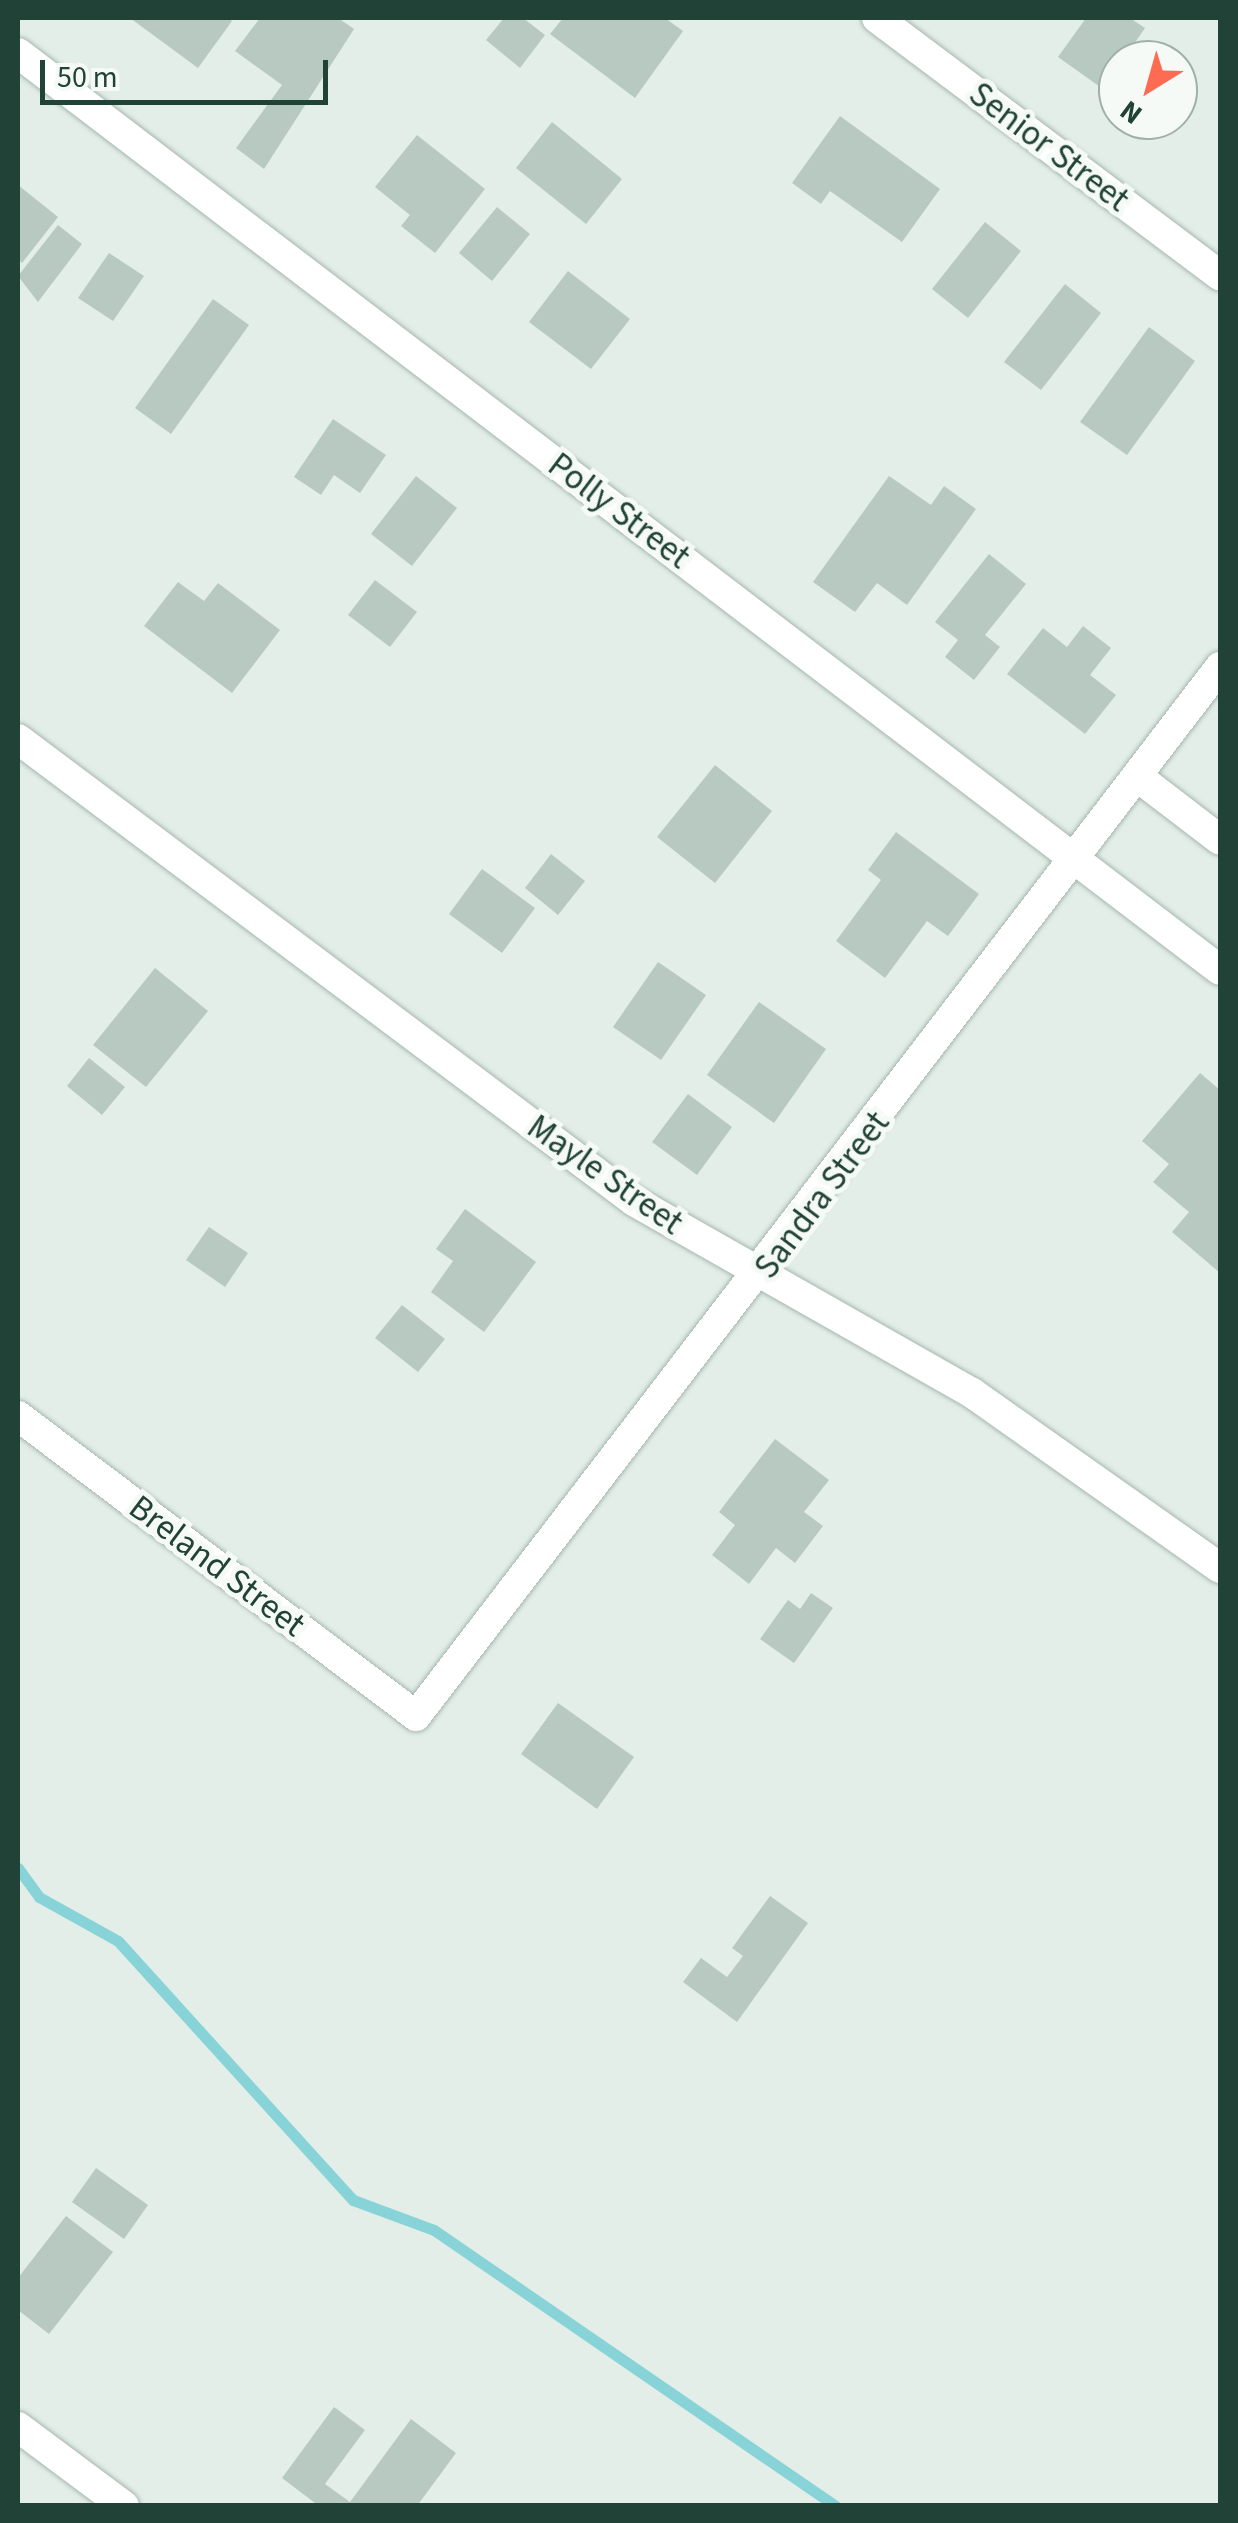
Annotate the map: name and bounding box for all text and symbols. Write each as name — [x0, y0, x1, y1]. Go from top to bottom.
scale bar — [45, 40, 332, 102]
north arrow — [1098, 40, 1198, 140]
text: 50 m — [57, 56, 118, 99]
street label: Senior Street — [961, 73, 1137, 221]
text: N — [1112, 91, 1151, 134]
street label: Polly Street — [540, 444, 698, 578]
street label: Sandra Street — [745, 1103, 899, 1287]
street label: Mayle Street — [519, 1106, 691, 1244]
street label: Breland Street — [121, 1486, 313, 1646]

